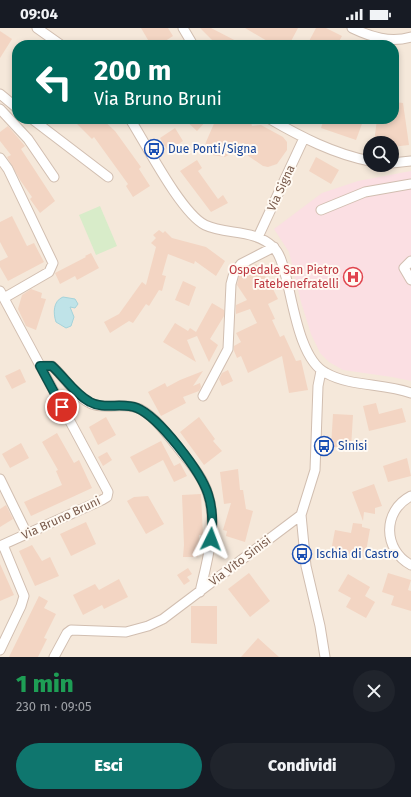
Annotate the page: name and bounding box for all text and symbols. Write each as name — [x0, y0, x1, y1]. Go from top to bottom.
text: 09:04 — [20, 5, 58, 23]
text: 200 m — [94, 54, 172, 87]
icon: left — [28, 56, 80, 108]
text: Via Bruno Bruni — [94, 88, 222, 110]
map controls — [363, 136, 399, 172]
button: search — [363, 136, 399, 172]
bus stop icon: Due Ponti/Signa — [143, 138, 165, 160]
place label: Due Ponti/Signa — [168, 142, 257, 156]
street label: Via Signa — [264, 163, 298, 213]
place label: Ospedale San Pietro Fatebenefratelli — [229, 263, 339, 291]
hospital icon: Ospedale San Pietro Fatebenefratelli — [342, 266, 364, 288]
pin — [45, 390, 79, 424]
icon: arrive — [51, 396, 73, 418]
bus stop icon: Sinisi — [313, 435, 335, 457]
place label: Sinisi — [338, 439, 367, 453]
street label: Via Bruno Bruni — [19, 494, 103, 542]
position arrow — [190, 518, 232, 560]
street label: Via Vito Sinisi — [206, 533, 274, 589]
bus stop icon: Ischia di Castro — [291, 543, 313, 565]
place label: Ischia di Castro — [316, 547, 399, 561]
text: 1 min — [16, 670, 74, 698]
button: close — [353, 670, 395, 712]
text: 230 m · 09:05 — [16, 699, 92, 714]
button: Esci — [16, 743, 202, 789]
button: Condividi — [210, 743, 395, 789]

